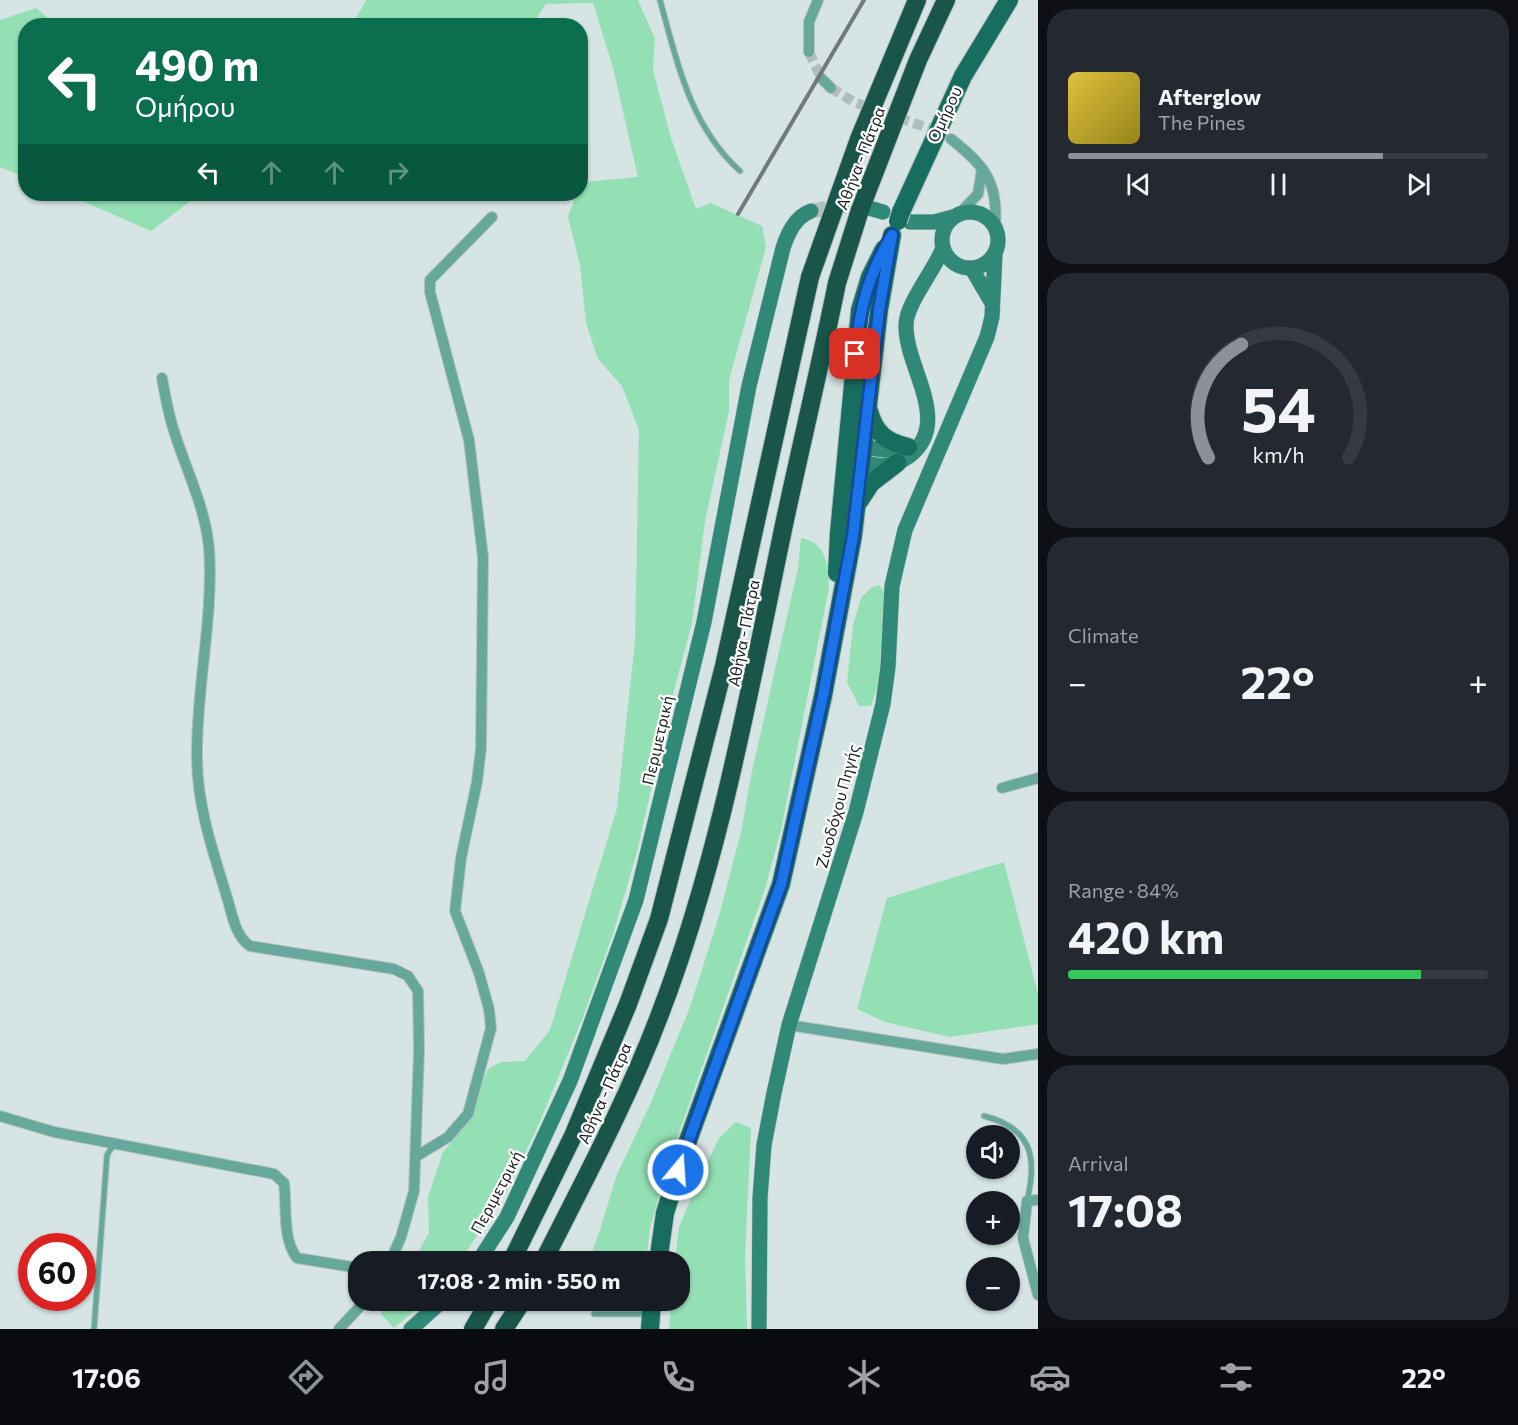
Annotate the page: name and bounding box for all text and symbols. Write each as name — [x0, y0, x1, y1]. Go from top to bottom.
text: 490 m — [135, 38, 259, 90]
icon: left — [36, 42, 114, 120]
street label: Ομήρου — [923, 83, 965, 145]
text: Afterglow — [1158, 83, 1261, 110]
text: Ομήρου — [135, 90, 235, 123]
street label: Αθήνα - Πάτρα — [832, 104, 888, 212]
text: The Pines — [1158, 110, 1245, 134]
icon: left — [192, 156, 225, 189]
icon: ahead — [255, 156, 288, 189]
icon: ahead — [318, 156, 351, 189]
icon: right — [381, 156, 414, 189]
icon: previous — [1122, 168, 1155, 201]
icon: pause — [1262, 168, 1295, 201]
icon: next — [1402, 168, 1435, 201]
pin — [829, 328, 880, 379]
icon: arrive — [838, 337, 871, 370]
text: 54 — [1241, 369, 1315, 445]
text: km/h — [1252, 441, 1304, 467]
street label: Αθήνα - Πάτρα — [723, 578, 763, 688]
text: Climate — [1068, 623, 1138, 647]
text: 22° — [1241, 653, 1315, 708]
text: − — [1068, 661, 1087, 702]
text: + — [1469, 661, 1488, 702]
street label: Περιμετρική — [637, 693, 677, 787]
street label: Ζωοδόχου Πηγής — [811, 742, 863, 870]
text: Range · 84% — [1068, 878, 1179, 902]
text: 420 km — [1068, 908, 1224, 963]
street label: Αθήνα - Πάτρα — [573, 1040, 635, 1146]
map controls — [966, 1125, 1020, 1311]
button: sound — [966, 1125, 1020, 1179]
position arrow — [646, 1138, 710, 1202]
street label: Περιμετρική — [466, 1147, 526, 1237]
text: Arrival — [1068, 1151, 1129, 1175]
text: 17:08 — [1068, 1181, 1183, 1236]
button: + — [966, 1191, 1020, 1245]
speed limit sign: 60 — [18, 1233, 96, 1311]
button: − — [966, 1257, 1020, 1311]
text: 17:08 · 2 min · 550 m — [418, 1267, 620, 1294]
icon: directions — [285, 1356, 327, 1398]
icon: music — [471, 1356, 513, 1398]
icon: phone — [657, 1356, 699, 1398]
icon: climate — [843, 1356, 885, 1398]
icon: car — [1029, 1356, 1071, 1398]
icon: filters — [1215, 1356, 1257, 1398]
text: 17:06 — [72, 1361, 141, 1394]
text: 22° — [1401, 1361, 1446, 1394]

